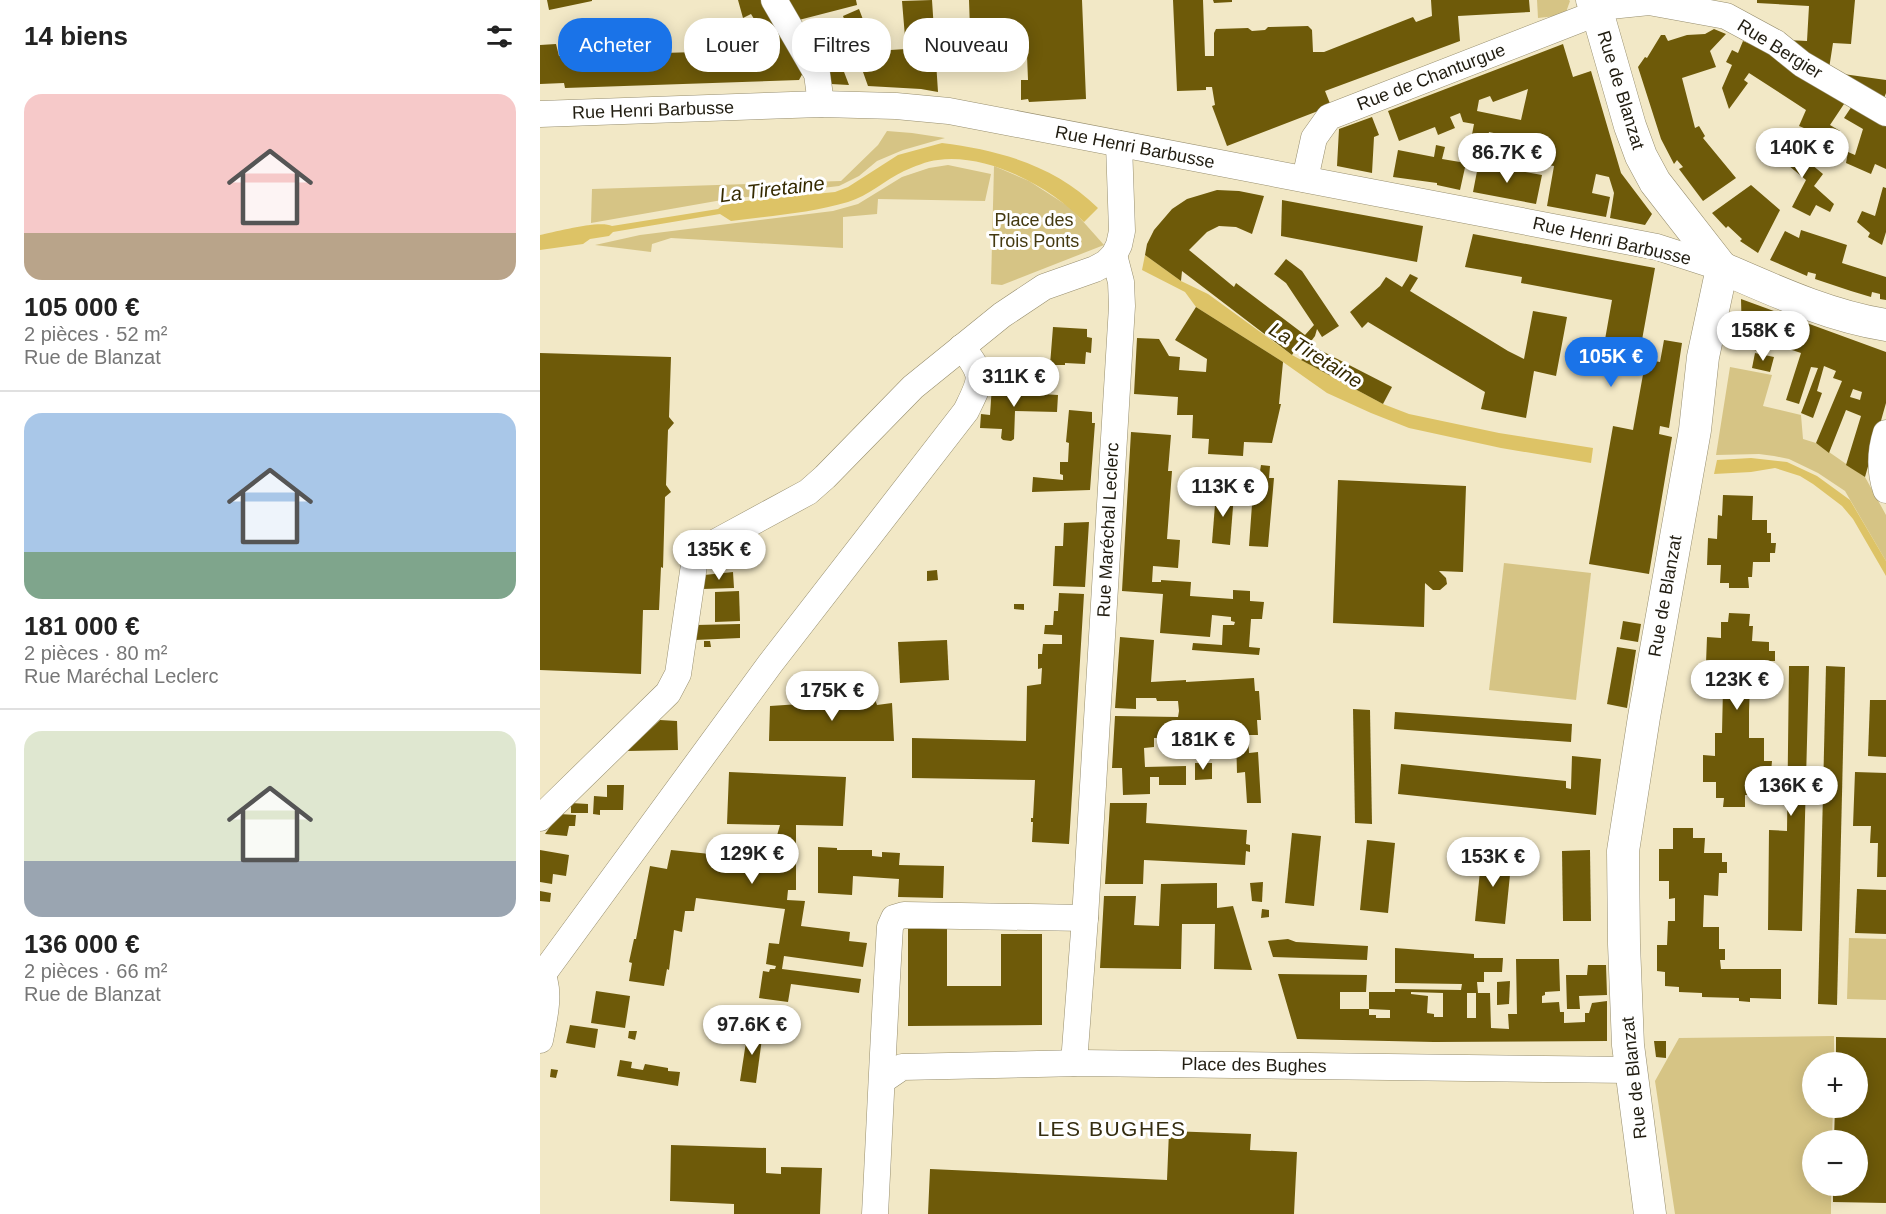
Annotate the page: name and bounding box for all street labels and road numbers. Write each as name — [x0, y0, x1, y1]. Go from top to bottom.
street label: Rue Bergier — [1734, 15, 1826, 83]
street label: Rue de Blanzat — [1593, 28, 1649, 152]
street label: Rue de Chanturgue — [1354, 40, 1508, 114]
street label: Rue Henri Barbusse — [572, 97, 734, 123]
street label: Rue Henri Barbusse — [1054, 122, 1216, 172]
street label: Rue Henri Barbusse — [1531, 213, 1693, 269]
street label: Rue Maréchal Leclerc — [1093, 442, 1123, 618]
street label: Rue de Blanzat — [1644, 534, 1686, 658]
street label: Rue de Blanzat — [1618, 1016, 1650, 1140]
street label: Place des Bughes — [1181, 1054, 1327, 1076]

